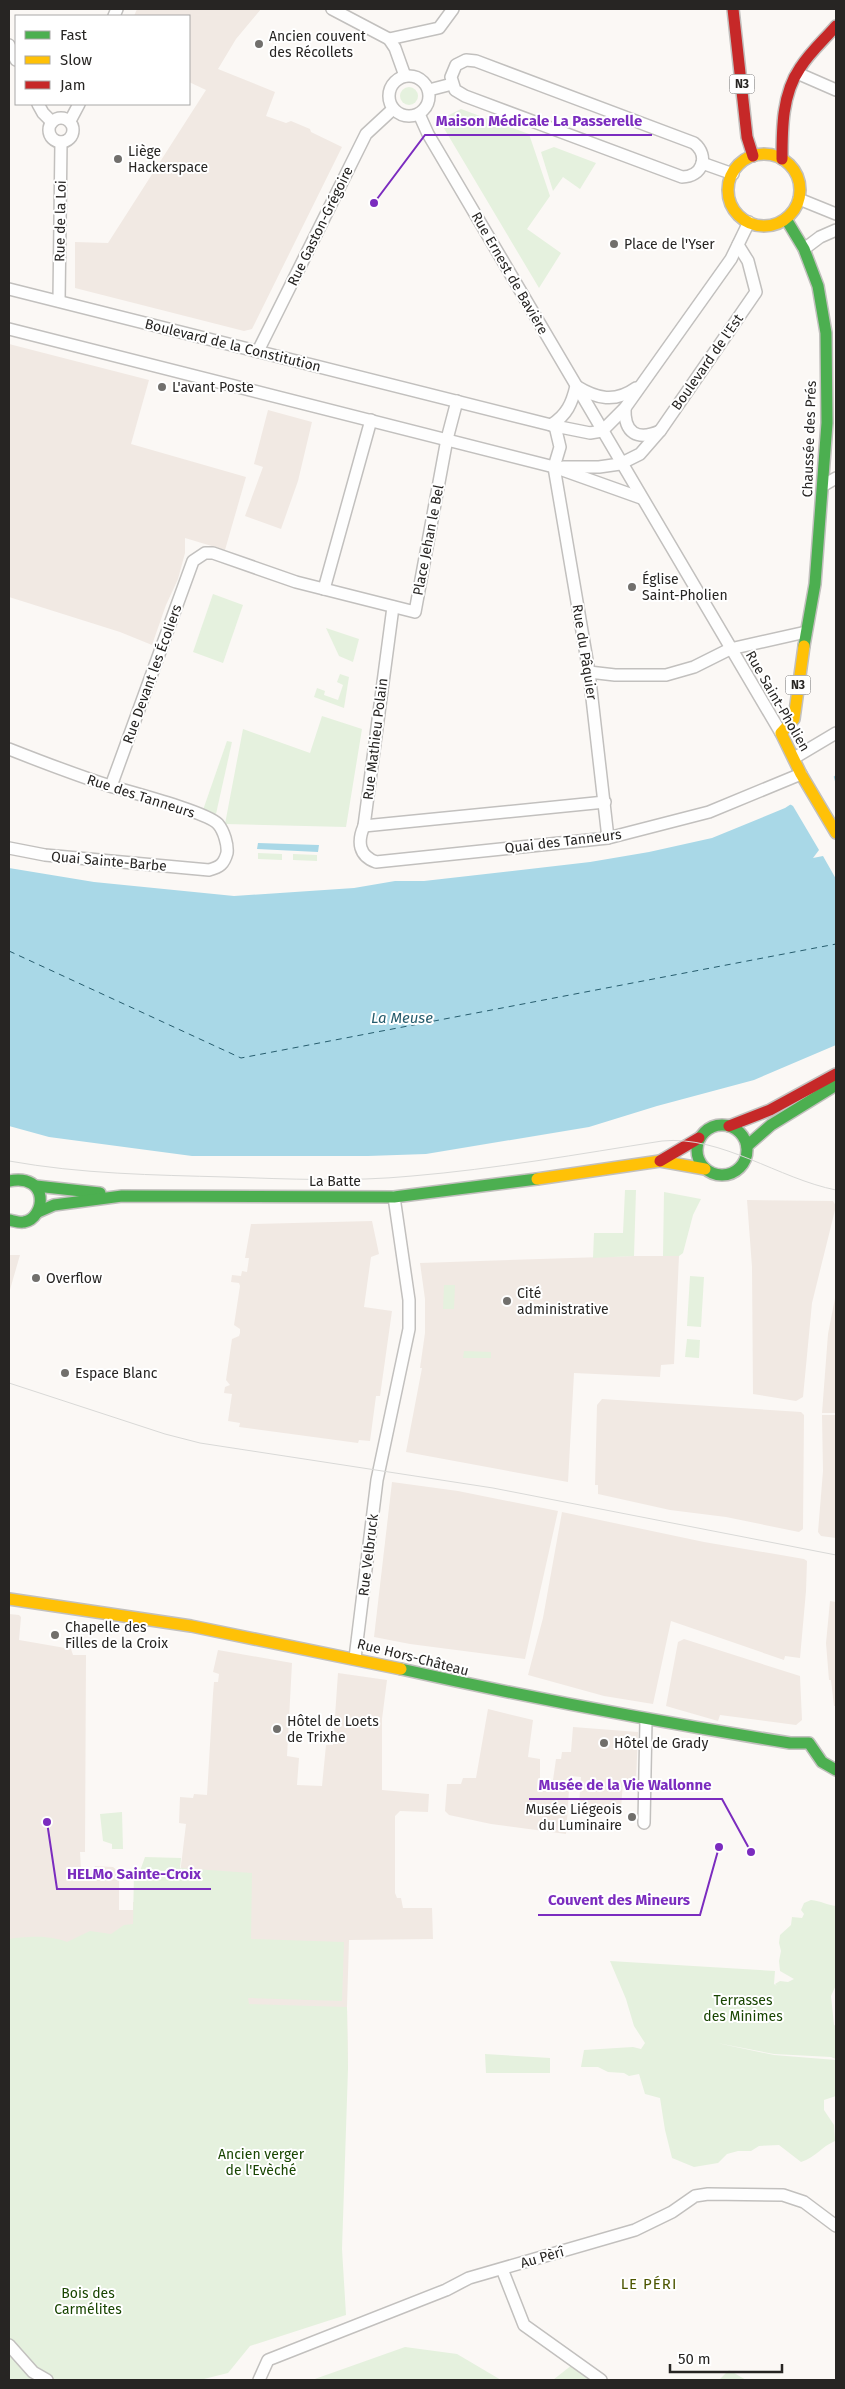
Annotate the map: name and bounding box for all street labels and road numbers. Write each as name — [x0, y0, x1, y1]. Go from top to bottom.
road number: N3 — [730, 74, 754, 94]
street label: Rue Gaston-Grégoire — [284, 164, 357, 289]
street label: Rue de la Loi — [51, 180, 70, 262]
street label: Rue Ernest de Bavière — [468, 209, 552, 337]
street label: Boulevard de l'Est — [668, 310, 747, 414]
street label: Boulevard de la Constitution — [143, 315, 323, 376]
street label: Chaussée des Prés — [799, 380, 820, 498]
street label: Place Jehan le Bel — [409, 483, 448, 597]
street label: Rue Devant les Écoliers — [118, 601, 186, 746]
street label: Rue du Pâquier — [569, 603, 601, 702]
street label: Rue Saint-Pholien — [742, 648, 813, 755]
road number: N3 — [786, 676, 810, 694]
street label: Rue Mathieu Polain — [360, 677, 391, 801]
street label: Rue des Tanneurs — [85, 771, 197, 822]
street label: Quai des Tanneurs — [504, 826, 623, 857]
street label: Quai Sainte-Barbe — [50, 848, 168, 875]
street label: La Batte — [309, 1173, 361, 1190]
street label: Rue Velbruck — [355, 1512, 382, 1597]
street label: Rue Hors-Château — [355, 1635, 470, 1680]
street label: Au Pèrî — [518, 2243, 567, 2272]

